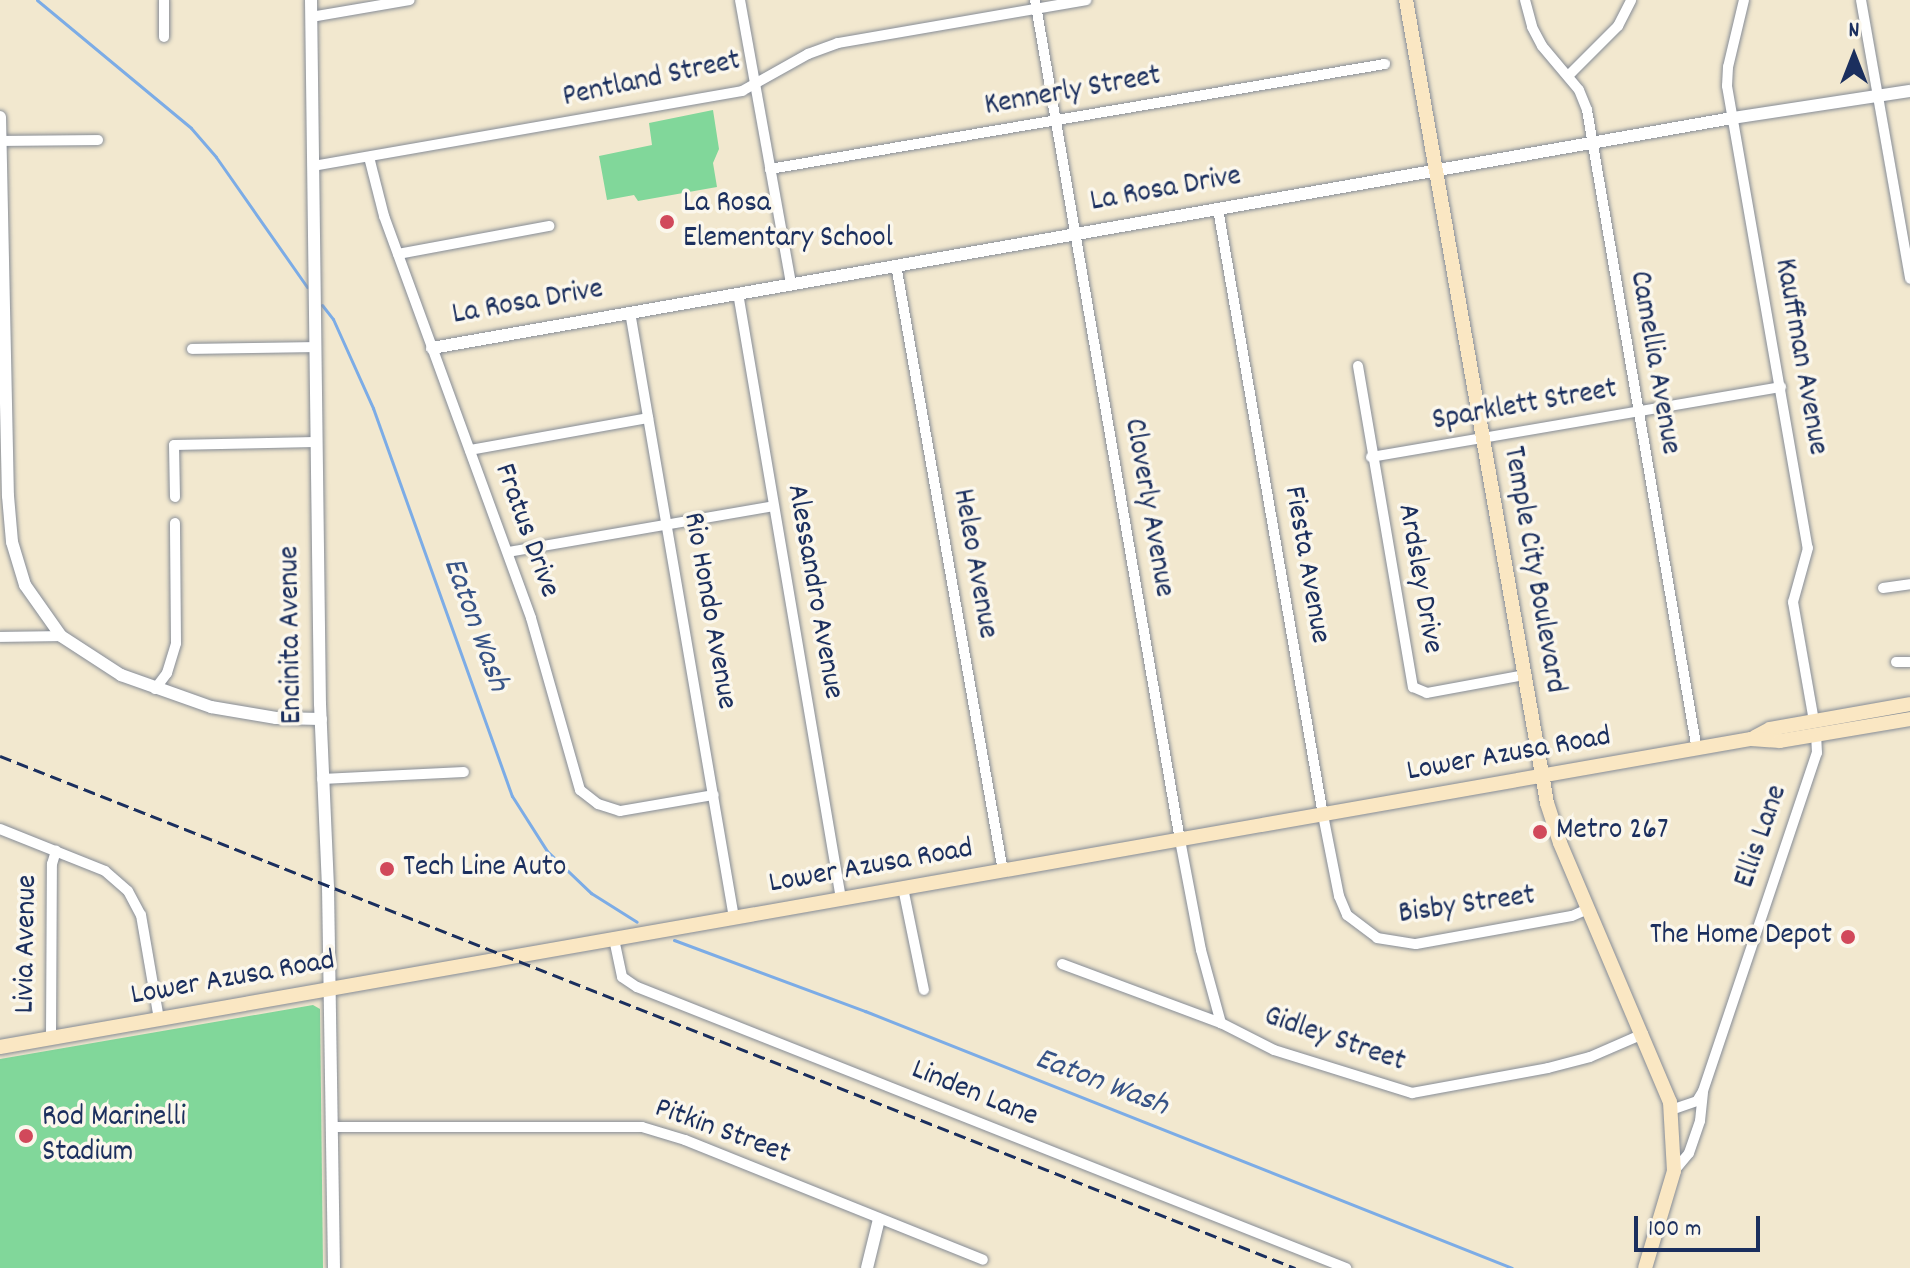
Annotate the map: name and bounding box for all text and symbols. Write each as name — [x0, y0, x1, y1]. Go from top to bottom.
north arrow — [1814, 16, 1894, 96]
text: N — [1849, 16, 1859, 47]
street label: Pentland Street — [560, 45, 744, 117]
street label: Kennerly Street — [982, 60, 1164, 126]
street label: La Rosa Drive — [1088, 160, 1244, 222]
place label: La Rosa Elementary School — [683, 187, 893, 258]
marker: La Rosa Elementary School — [658, 213, 676, 231]
street label: Kauffman Avenue — [1764, 256, 1834, 458]
street label: Camellia Avenue — [1619, 269, 1687, 457]
street label: La Rosa Drive — [450, 273, 606, 335]
street label: Sparklett Street — [1430, 373, 1620, 441]
street label: Cloverly Avenue — [1114, 416, 1180, 600]
street label: Temple City Boulevard — [1493, 444, 1571, 696]
street label: Fratus Drive — [484, 459, 566, 603]
street label: Alessandro Avenue — [776, 482, 850, 702]
street label: Fiesta Avenue — [1273, 484, 1337, 646]
street label: Heleo Avenue — [942, 486, 1004, 642]
street label: Ardsley Drive — [1387, 501, 1449, 657]
street label: Rio Hondo Avenue — [673, 510, 743, 712]
street label: Encinita Avenue — [273, 545, 313, 725]
water label: Eaton Wash — [432, 553, 516, 697]
street label: Lower Azusa Road — [1404, 720, 1614, 792]
street label: Ellis Lane — [1729, 781, 1797, 893]
place label: Metro 267 — [1556, 814, 1668, 850]
marker: Metro 267 — [1531, 823, 1549, 841]
street label: Lower Azusa Road — [766, 832, 976, 904]
place label: Tech Line Auto — [403, 851, 566, 887]
marker: Tech Line Auto — [378, 860, 396, 878]
street label: Livia Avenue — [9, 874, 47, 1014]
street label: Bisby Street — [1397, 880, 1537, 934]
place label: The Home Depot — [1650, 919, 1832, 955]
marker: The Home Depot — [1839, 928, 1857, 946]
street label: Lower Azusa Road — [128, 944, 338, 1016]
street label: Gidley Street — [1259, 1000, 1409, 1082]
water label: Eaton Wash — [1029, 1041, 1173, 1127]
street label: Linden Lane — [906, 1053, 1042, 1137]
street label: Pitkin Street — [649, 1092, 795, 1174]
place label: Rod Marinelli Stadium — [42, 1101, 186, 1172]
marker: Rod Marinelli Stadium — [17, 1127, 35, 1145]
scale bar — [1638, 1200, 1764, 1250]
text: 100 m — [1648, 1213, 1701, 1247]

